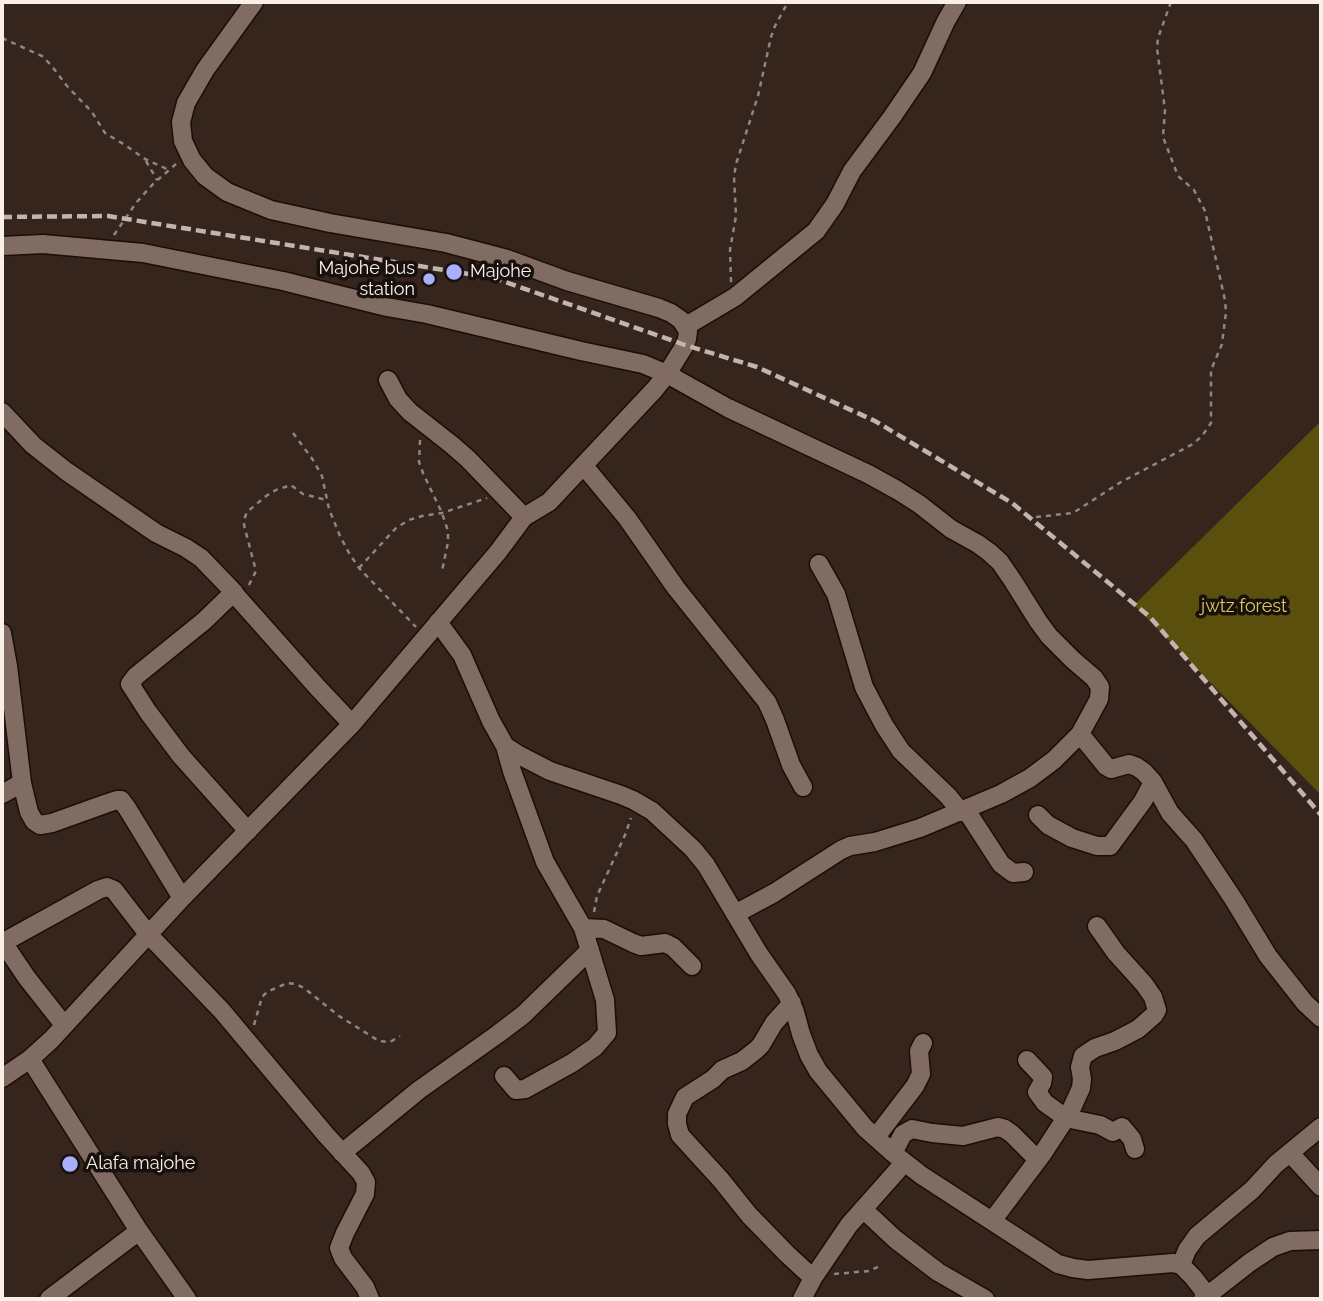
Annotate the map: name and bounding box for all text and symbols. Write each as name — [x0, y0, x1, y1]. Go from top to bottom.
place label: Majohe bus station — [319, 258, 415, 300]
place label: Majohe — [470, 261, 531, 283]
marker: Majohe — [444, 262, 464, 282]
marker: Majohe bus station — [421, 271, 437, 287]
park label: jwtz forest — [1201, 596, 1287, 618]
place label: Alafa majohe — [86, 1153, 195, 1175]
marker: Alafa majohe — [60, 1154, 80, 1174]

